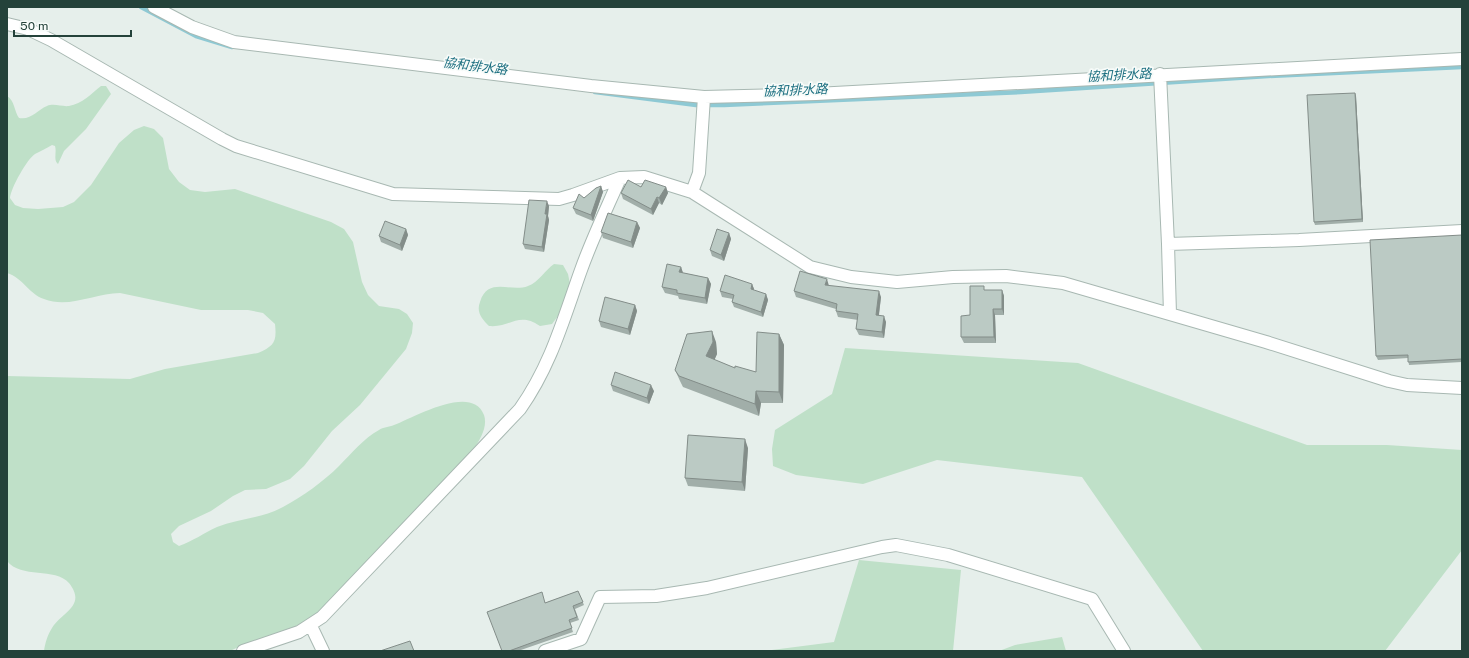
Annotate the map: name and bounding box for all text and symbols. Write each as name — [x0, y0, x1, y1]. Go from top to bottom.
scale bar — [14, 12, 131, 38]
text: 50 m — [20, 19, 48, 33]
water label: 協和排水路 — [442, 55, 509, 78]
water label: 協和排水路 — [1086, 66, 1153, 84]
water label: 協和排水路 — [762, 81, 829, 99]

